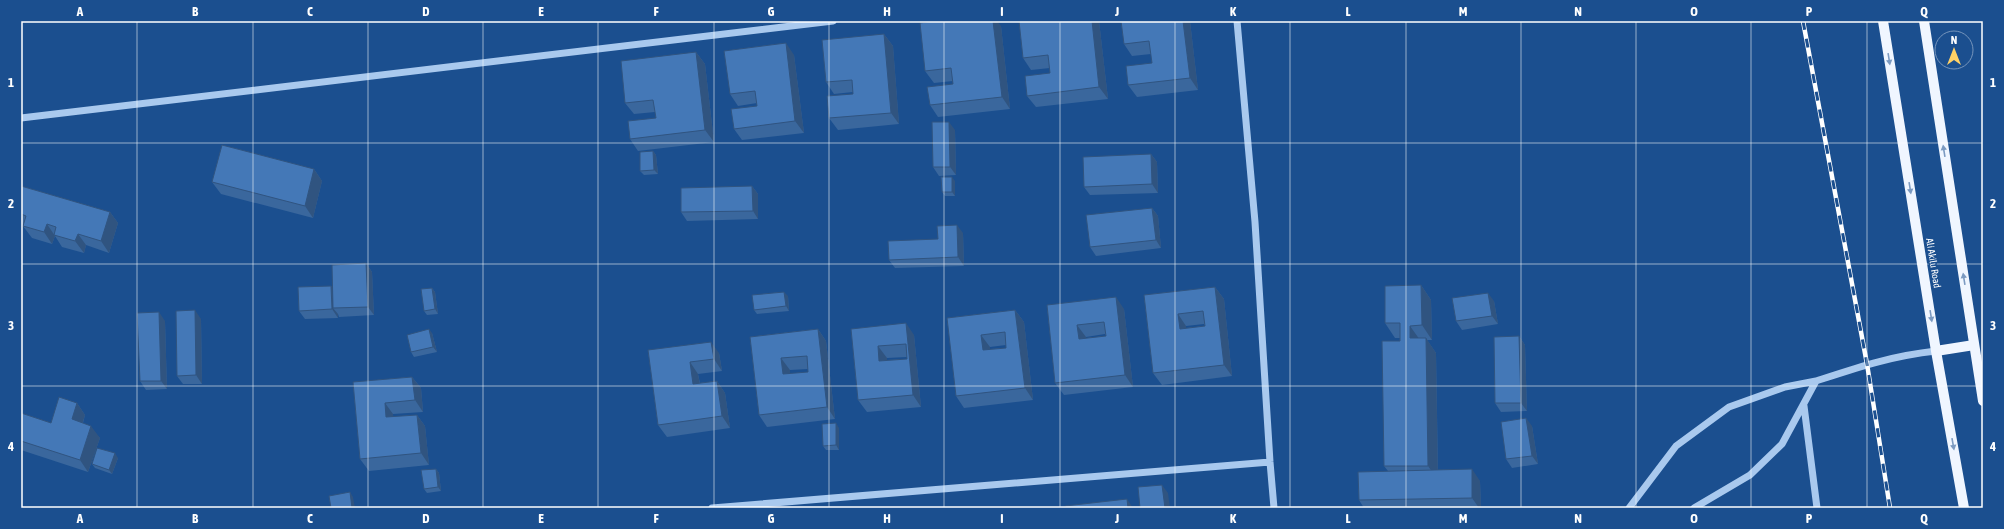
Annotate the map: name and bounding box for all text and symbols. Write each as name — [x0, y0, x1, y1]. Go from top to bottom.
text: A — [76, 4, 84, 19]
text: B — [192, 4, 199, 19]
text: C — [307, 4, 313, 19]
text: D — [422, 4, 430, 19]
text: E — [538, 4, 544, 19]
text: F — [653, 4, 659, 19]
text: G — [768, 4, 775, 19]
text: H — [883, 4, 891, 19]
text: I — [1000, 4, 1004, 19]
text: J — [1114, 4, 1119, 19]
text: K — [1230, 4, 1237, 19]
text: L — [1345, 4, 1351, 19]
text: M — [1459, 4, 1468, 19]
text: N — [1574, 4, 1582, 19]
text: O — [1690, 4, 1698, 19]
text: P — [1806, 4, 1813, 19]
text: Q — [1920, 4, 1928, 19]
north arrow — [1934, 30, 1974, 70]
text: N — [1951, 34, 1957, 46]
one-way arrow — [1886, 53, 1892, 66]
text: 1 — [8, 75, 14, 90]
text: 1 — [1990, 75, 1996, 90]
one-way arrow — [1941, 145, 1947, 157]
one-way arrow — [1907, 182, 1913, 194]
text: 2 — [8, 196, 14, 211]
text: 2 — [1990, 196, 1996, 211]
street label: Ali Akilu Road — [1924, 237, 1943, 289]
one-way arrow — [1961, 273, 1967, 285]
one-way arrow — [1928, 310, 1934, 322]
text: 3 — [8, 318, 14, 333]
text: 3 — [1990, 318, 1996, 333]
one-way arrow — [1950, 438, 1956, 450]
text: 4 — [7, 439, 14, 454]
text: 4 — [1989, 439, 1996, 454]
text: A — [76, 511, 84, 526]
text: B — [192, 511, 199, 526]
text: C — [307, 511, 313, 526]
text: D — [422, 511, 430, 526]
text: E — [538, 511, 544, 526]
text: F — [653, 511, 659, 526]
text: G — [768, 511, 775, 526]
text: H — [883, 511, 891, 526]
text: I — [1000, 511, 1004, 526]
text: J — [1114, 511, 1119, 526]
text: K — [1230, 511, 1237, 526]
text: L — [1345, 511, 1351, 526]
text: M — [1459, 511, 1468, 526]
text: N — [1574, 511, 1582, 526]
text: O — [1690, 511, 1698, 526]
text: P — [1806, 511, 1813, 526]
text: Q — [1920, 511, 1928, 526]

